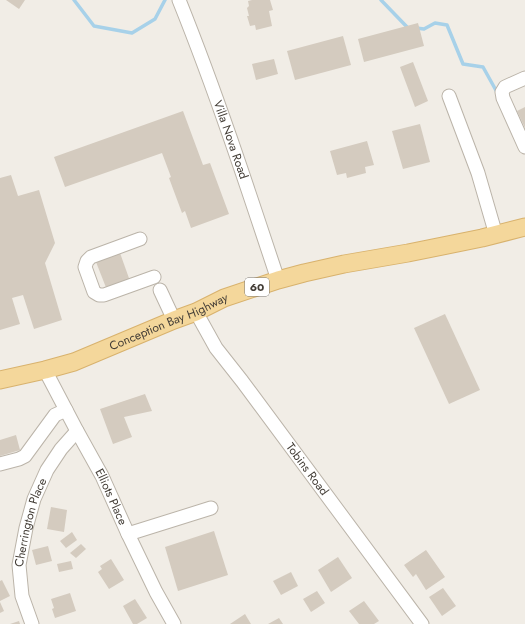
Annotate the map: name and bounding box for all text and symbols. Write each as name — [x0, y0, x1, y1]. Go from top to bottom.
street label: Villa Nova Road — [209, 98, 253, 181]
road number: 60 — [245, 278, 269, 296]
street label: Conception Bay Highway — [106, 288, 231, 355]
street label: Tobins Road — [282, 439, 333, 499]
street label: Elliots Place — [91, 465, 132, 528]
street label: Cherrington Place — [10, 475, 51, 568]

